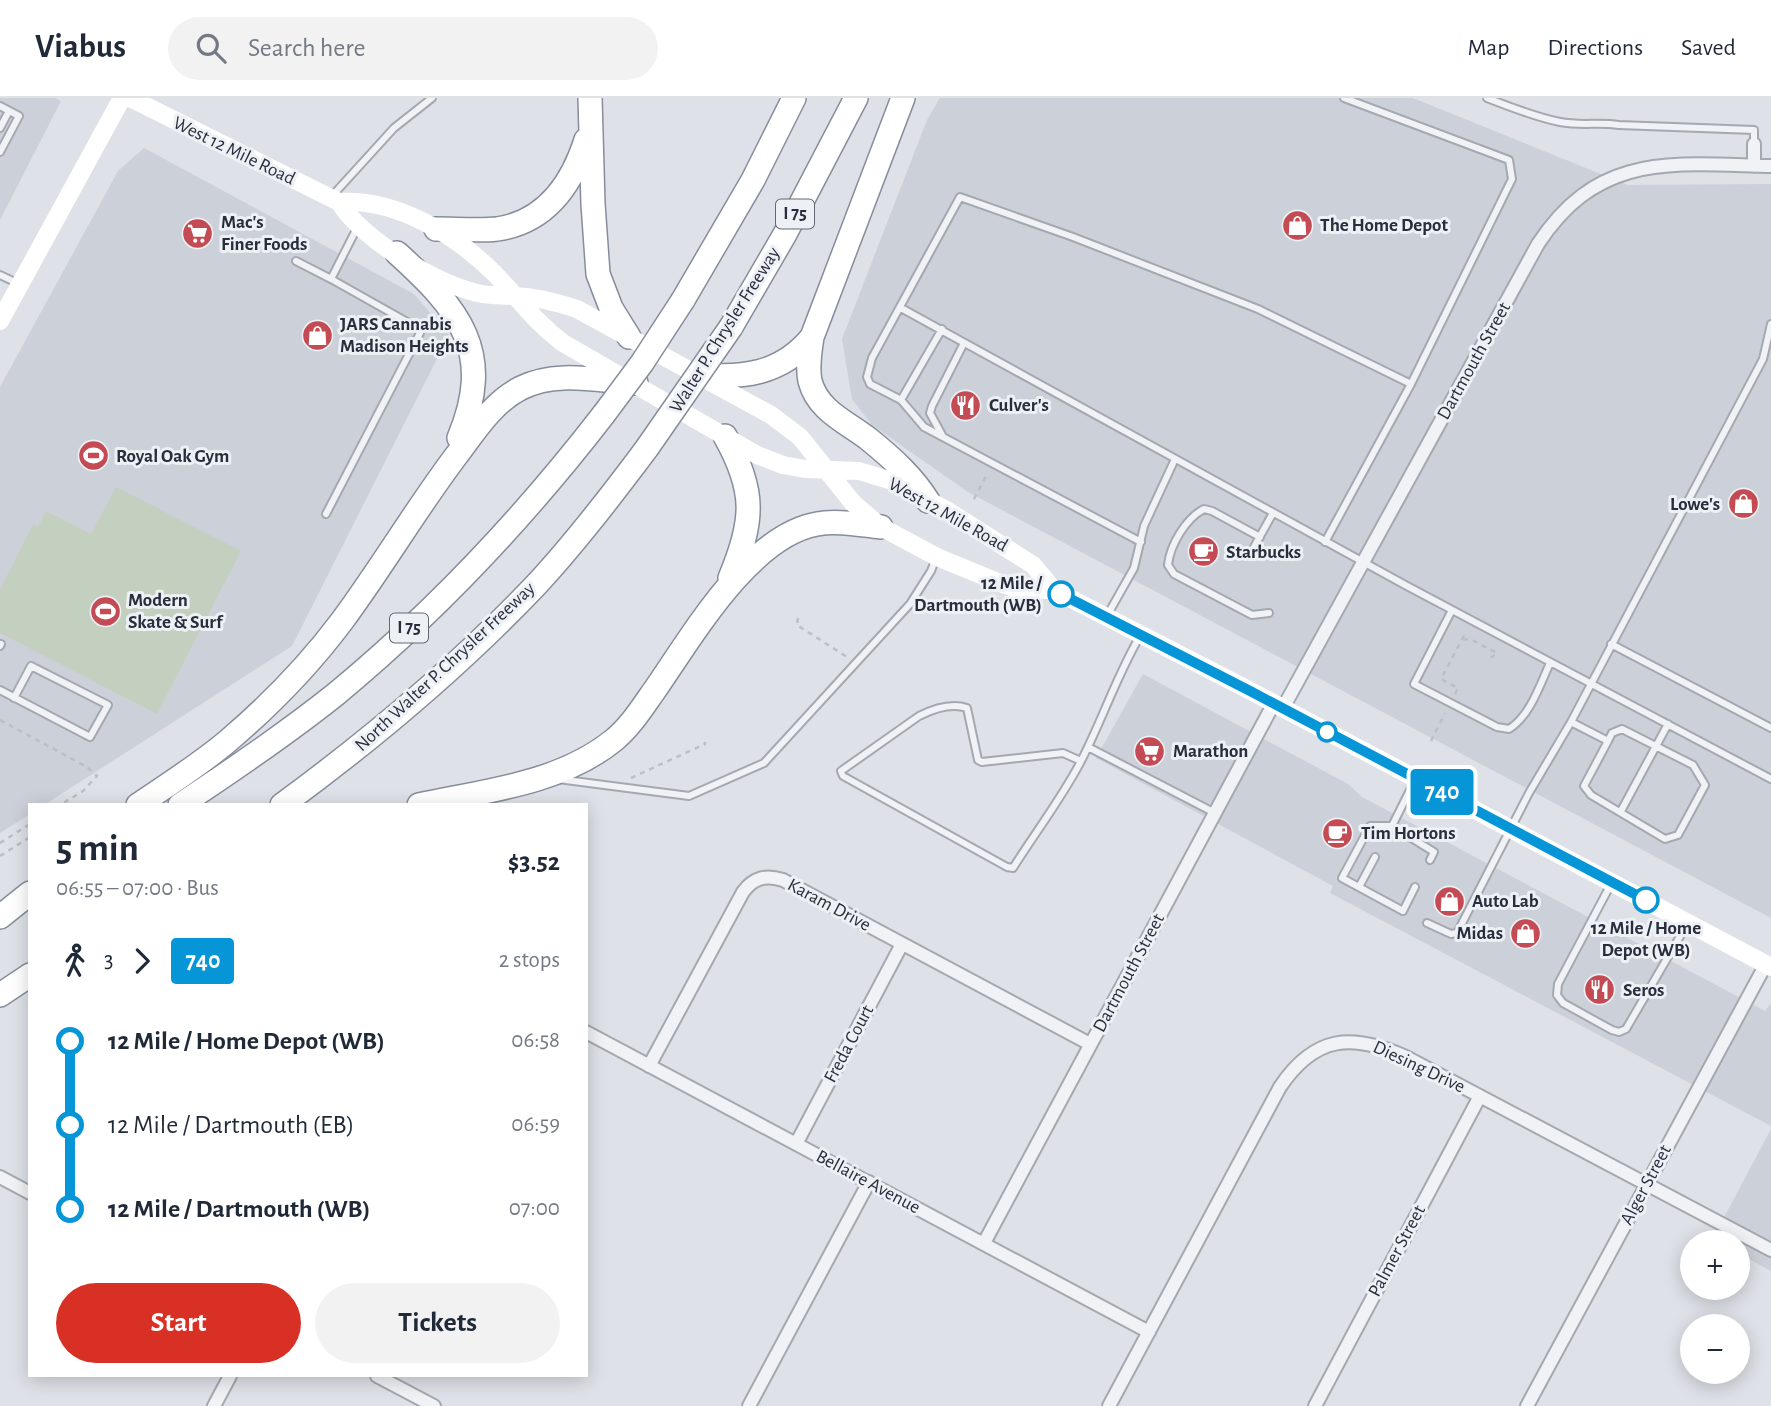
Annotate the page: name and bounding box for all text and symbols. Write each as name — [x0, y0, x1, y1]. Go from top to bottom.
search box — [168, 17, 658, 80]
icon: search — [192, 29, 230, 67]
text: Viabus — [35, 31, 126, 64]
text: Search here — [248, 35, 366, 61]
text: Map — [1467, 36, 1509, 60]
text: Directions — [1547, 36, 1643, 60]
text: Saved — [1681, 36, 1736, 60]
street label: West 12 Mile Road — [170, 113, 298, 189]
road number: I 75 — [776, 200, 814, 229]
shop icon: The Home Depot — [1280, 208, 1314, 242]
place label: Mac's Finer Foods — [221, 213, 307, 254]
supermarket icon: Mac's Finer Foods — [181, 216, 215, 250]
place label: The Home Depot — [1320, 216, 1448, 235]
street label: Walter P. Chrysler Freeway — [666, 244, 784, 416]
street label: Dartmouth Street — [1434, 299, 1514, 423]
place label: JARS Cannabis Madison Heights — [340, 315, 469, 356]
shop icon: JARS Cannabis Madison Heights — [300, 318, 334, 352]
restaurant icon: Culver's — [949, 388, 983, 422]
place label: Culver's — [989, 396, 1049, 415]
sports icon: Royal Oak Gym — [76, 439, 110, 473]
place label: Royal Oak Gym — [116, 447, 229, 466]
street label: West 12 Mile Road — [885, 474, 1011, 556]
shop icon: Lowe's — [1726, 487, 1760, 521]
place label: Lowe's — [1670, 495, 1720, 514]
cafe icon: Starbucks — [1186, 535, 1220, 569]
place label: Starbucks — [1226, 543, 1301, 562]
place label: 12 Mile / Dartmouth (WB) — [914, 574, 1043, 615]
street label: North Walter P. Chrysler Freeway — [351, 579, 539, 755]
marker: 12 Mile / Dartmouth (WB) — [1048, 581, 1074, 607]
place label: Modern Skate & Surf — [128, 591, 224, 632]
sports icon: Modern Skate & Surf — [88, 594, 122, 628]
road number: I 75 — [390, 614, 428, 642]
unlabelled marker — [1317, 722, 1337, 742]
supermarket icon: Marathon — [1133, 734, 1167, 768]
place label: Marathon — [1173, 742, 1248, 761]
line badge: 740 — [1402, 769, 1482, 815]
text: 740 — [1425, 780, 1459, 804]
cafe icon: Tim Hortons — [1321, 816, 1355, 850]
place label: Tim Hortons — [1361, 824, 1455, 843]
text: 5 min — [56, 830, 139, 868]
text: $3.52 — [508, 849, 560, 875]
street label: Karam Drive — [784, 875, 874, 935]
text: 06:55 – 07:00 · Bus — [56, 877, 219, 900]
shop icon: Auto Lab — [1432, 884, 1466, 918]
marker: 12 Mile / Home Depot (WB) — [1633, 887, 1659, 913]
place label: Auto Lab — [1472, 892, 1539, 911]
street label: Dartmouth Street — [1090, 911, 1168, 1035]
shop icon: Midas — [1509, 916, 1543, 950]
place label: 12 Mile / Home Depot (WB) — [1591, 919, 1701, 960]
place label: Midas — [1456, 924, 1503, 943]
icon: walk — [56, 942, 94, 980]
icon: forward — [123, 942, 161, 980]
text: 3 — [104, 949, 113, 972]
text: 740 — [185, 949, 220, 973]
text: 2 stops — [499, 949, 560, 972]
restaurant icon: Seros — [1583, 973, 1617, 1007]
place label: Seros — [1623, 981, 1664, 1000]
street label: Freda Court — [821, 1002, 877, 1086]
text: 12 Mile / Home Depot (WB) — [108, 1028, 385, 1054]
text: 06:58 — [511, 1029, 560, 1052]
street label: Diesing Drive — [1370, 1037, 1468, 1097]
text: 12 Mile / Dartmouth (EB) — [108, 1112, 354, 1138]
text: 06:59 — [511, 1113, 560, 1136]
street label: Alger Street — [1617, 1142, 1675, 1228]
street label: Bellaire Avenue — [813, 1147, 923, 1217]
text: 12 Mile / Dartmouth (WB) — [108, 1196, 370, 1222]
text: 07:00 — [509, 1197, 560, 1220]
street label: Palmer Street — [1365, 1202, 1429, 1300]
map controls — [1680, 1230, 1750, 1384]
button: + — [1680, 1230, 1750, 1300]
button: Start — [56, 1283, 301, 1363]
button: Tickets — [315, 1283, 560, 1363]
button: − — [1680, 1314, 1750, 1384]

